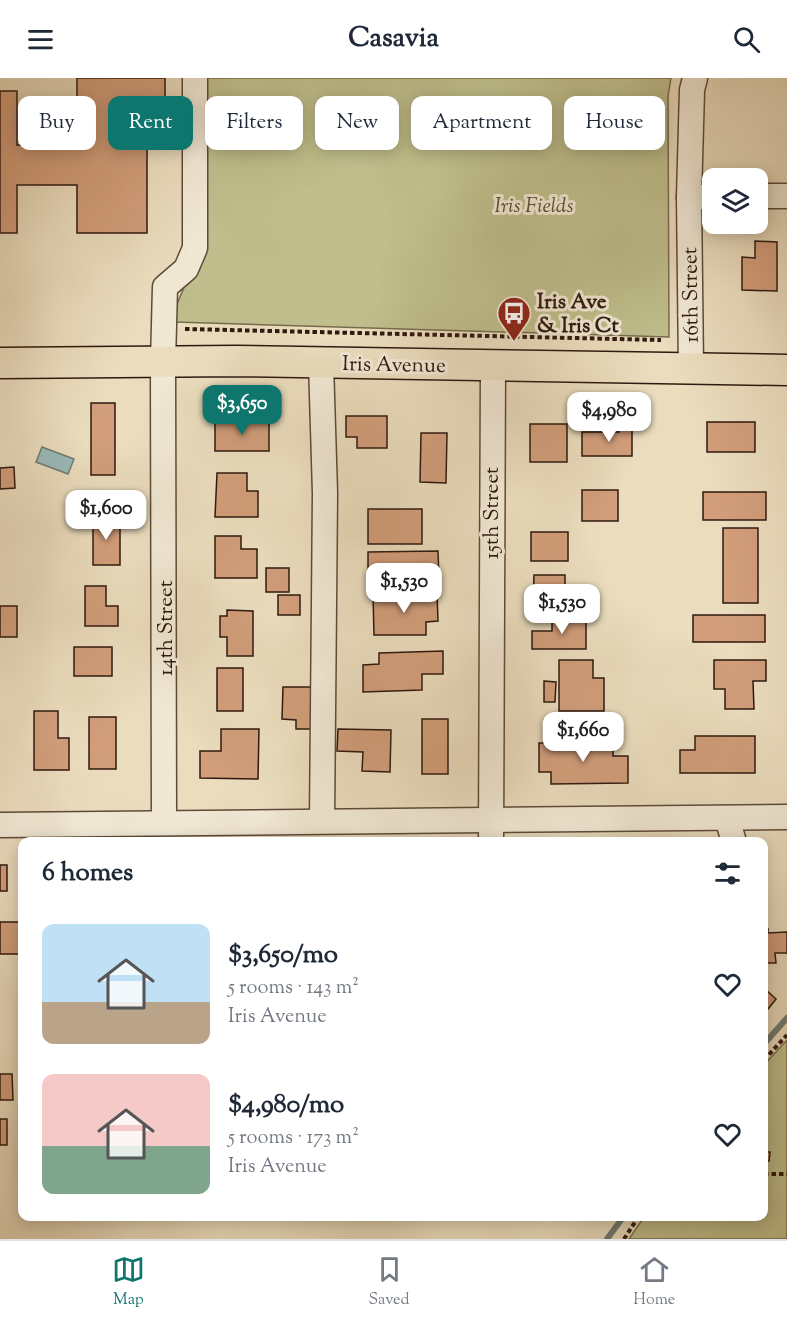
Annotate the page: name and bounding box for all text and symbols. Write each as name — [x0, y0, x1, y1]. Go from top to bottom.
text: Casavia — [348, 20, 439, 59]
icon: menu — [24, 23, 57, 56]
icon: search — [730, 23, 763, 56]
chip: Buy — [18, 96, 96, 150]
chip: Rent — [108, 96, 193, 150]
chip: Filters — [205, 96, 303, 150]
chip: New — [315, 96, 399, 150]
chip: Apartment — [411, 96, 552, 150]
chip: House — [564, 96, 665, 150]
map controls — [702, 168, 768, 234]
button: layers — [702, 168, 768, 234]
park label: Iris Fields — [495, 192, 573, 222]
street label: 16th Street — [676, 247, 708, 343]
place label: Iris Ave & Iris Ct — [537, 288, 619, 342]
bus stop icon: Iris Ave & Iris Ct — [496, 295, 532, 342]
street label: Iris Avenue — [342, 350, 446, 382]
pin: $3,650 — [193, 385, 291, 436]
text: $3,650 — [217, 390, 267, 419]
pin: $4,980 — [560, 392, 658, 443]
text: $4,980 — [581, 397, 637, 426]
street label: 15th Street — [478, 467, 508, 559]
pin: $1,600 — [57, 490, 155, 541]
text: $1,600 — [79, 495, 133, 524]
pin: $1,530 — [355, 563, 453, 614]
text: $1,530 — [380, 568, 428, 597]
street label: 14th Street — [152, 580, 182, 676]
pin: $1,530 — [513, 584, 611, 635]
text: $1,530 — [538, 589, 586, 618]
pin: $1,660 — [534, 712, 632, 763]
text: $1,660 — [557, 717, 609, 746]
text: 6 homes — [42, 855, 133, 892]
icon: filters — [711, 857, 744, 890]
text: $3,650/mo — [228, 937, 338, 974]
icon: home — [90, 948, 162, 1020]
icon: heart — [711, 968, 744, 1001]
text: 5 rooms · 143 m² — [228, 974, 359, 1003]
text: Iris Avenue — [228, 1003, 327, 1032]
text: $4,980/mo — [228, 1087, 344, 1124]
icon: home — [90, 1098, 162, 1170]
icon: heart — [711, 1118, 744, 1151]
text: 5 rooms · 173 m² — [228, 1124, 359, 1153]
text: Iris Avenue — [228, 1153, 327, 1182]
tab: Map — [112, 1253, 145, 1312]
tab: Saved — [368, 1253, 410, 1312]
tab: Home — [633, 1253, 675, 1312]

